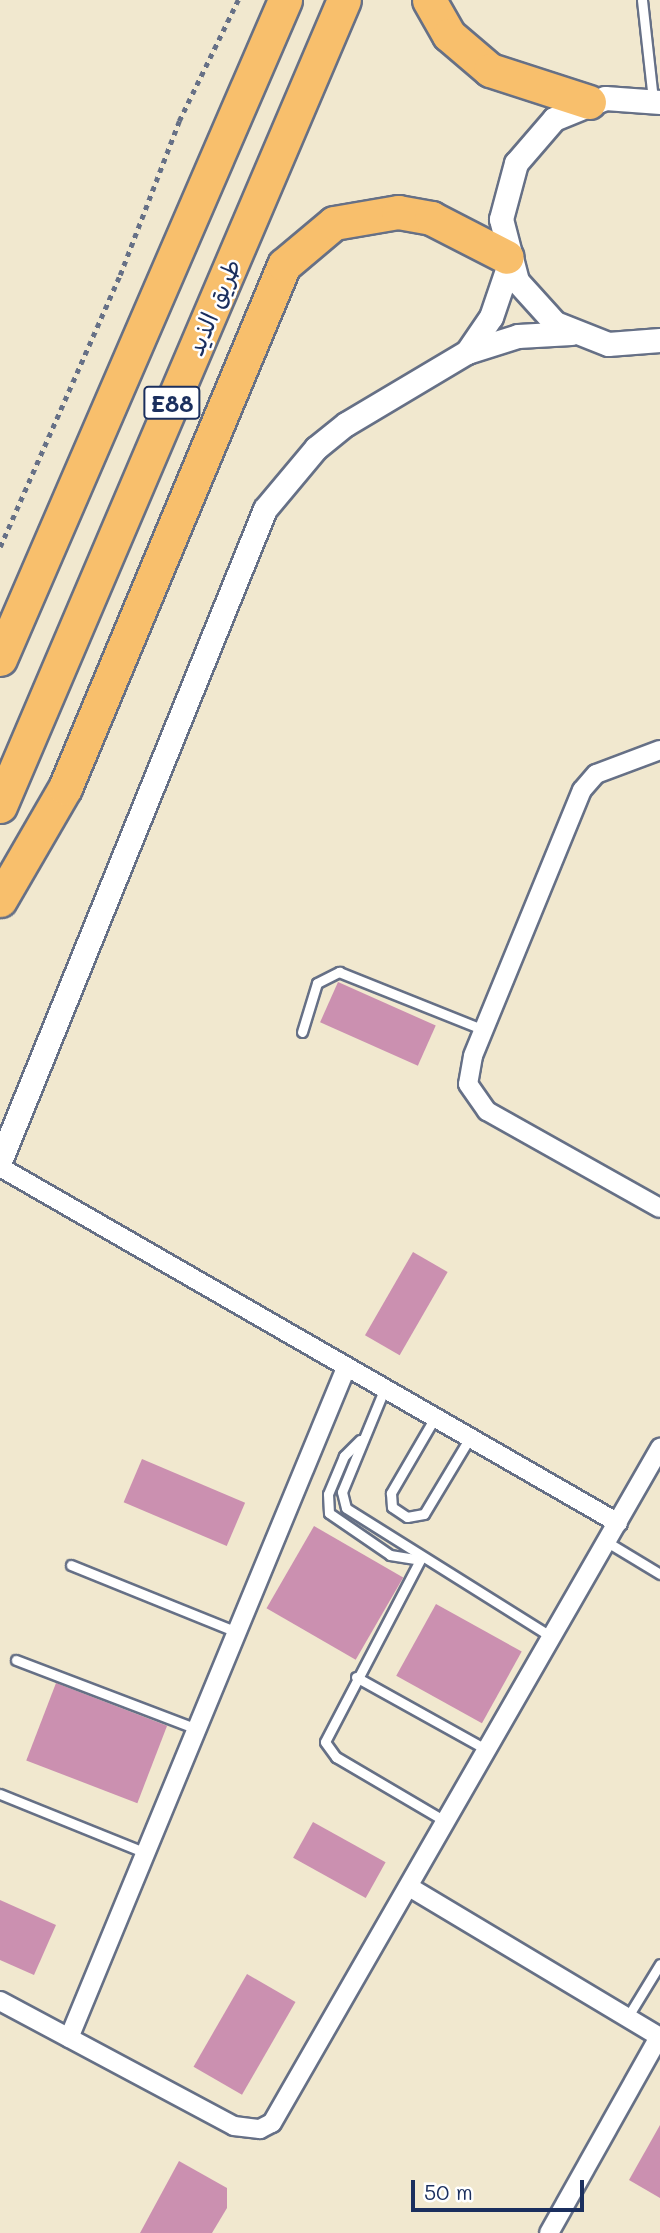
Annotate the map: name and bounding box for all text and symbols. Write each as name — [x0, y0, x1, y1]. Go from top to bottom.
street label: طريق الذيد — [180, 254, 246, 360]
road number: E88 — [142, 384, 202, 422]
scale bar — [415, 2166, 588, 2210]
text: 50 m — [424, 2178, 473, 2205]

